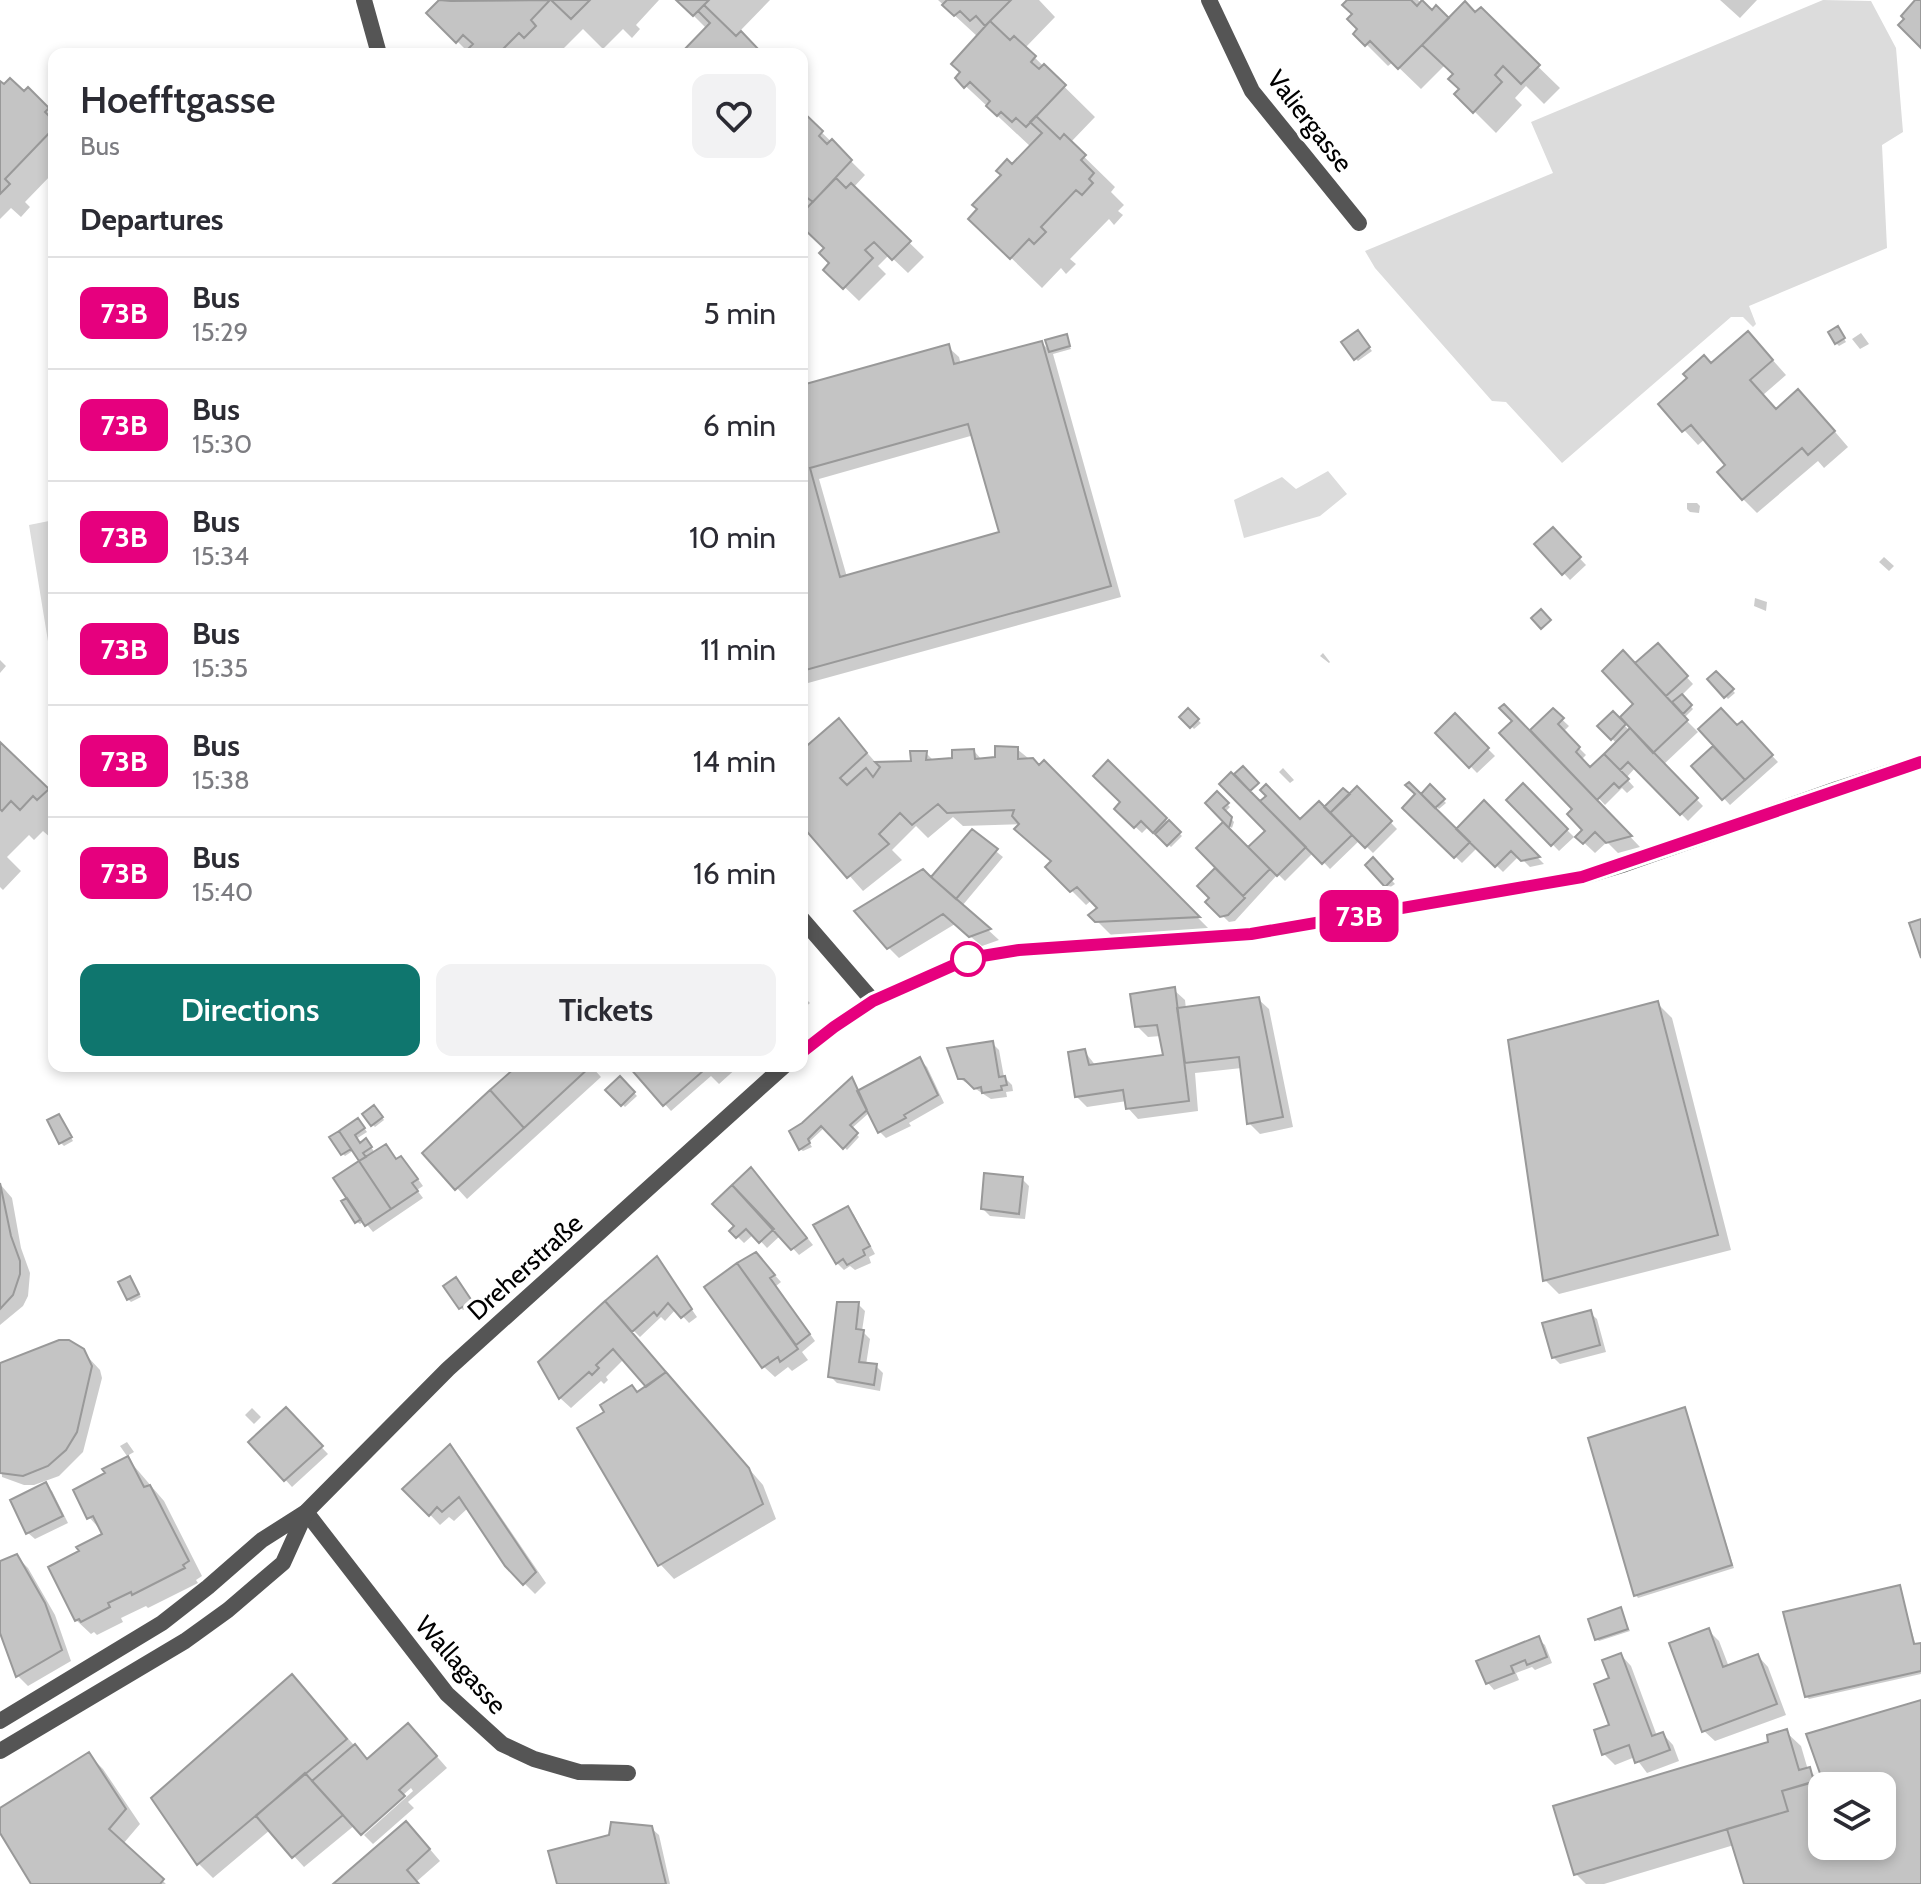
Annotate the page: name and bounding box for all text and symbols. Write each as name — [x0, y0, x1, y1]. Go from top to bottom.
street label: Valiergasse — [1260, 64, 1360, 178]
button: heart — [692, 74, 776, 158]
text: Hoefftgasse — [80, 76, 275, 123]
text: Bus — [80, 130, 120, 162]
text: Departures — [80, 201, 224, 238]
text: Bus — [192, 279, 240, 316]
text: 5 min — [704, 295, 776, 332]
text: 73B — [101, 296, 147, 330]
text: 15:29 — [192, 316, 248, 348]
text: Bus — [192, 391, 240, 428]
text: 6 min — [703, 407, 776, 444]
text: 73B — [101, 408, 147, 442]
text: 15:30 — [192, 428, 252, 460]
text: Bus — [192, 503, 240, 540]
text: 10 min — [689, 519, 776, 556]
text: 73B — [101, 520, 147, 554]
text: 15:34 — [192, 540, 249, 572]
text: Bus — [192, 615, 240, 652]
text: 11 min — [700, 631, 776, 668]
text: 73B — [101, 632, 147, 666]
text: 15:35 — [192, 652, 248, 684]
text: Bus — [192, 727, 240, 764]
text: 14 min — [693, 743, 776, 780]
text: 73B — [101, 744, 147, 778]
text: 15:38 — [192, 764, 250, 796]
text: Bus — [192, 839, 240, 876]
text: 16 min — [693, 855, 776, 892]
text: 73B — [101, 856, 147, 890]
text: 15:40 — [192, 876, 253, 908]
line badge: 73B — [1313, 890, 1405, 942]
text: 73B — [1336, 899, 1382, 933]
unlabelled marker — [951, 942, 985, 976]
button: Directions — [80, 964, 420, 1056]
button: Tickets — [436, 964, 776, 1056]
street label: Dreherstraße — [461, 1207, 589, 1327]
street label: Wallagasse — [409, 1609, 513, 1721]
map controls — [1808, 1772, 1896, 1860]
button: layers — [1808, 1772, 1896, 1860]

